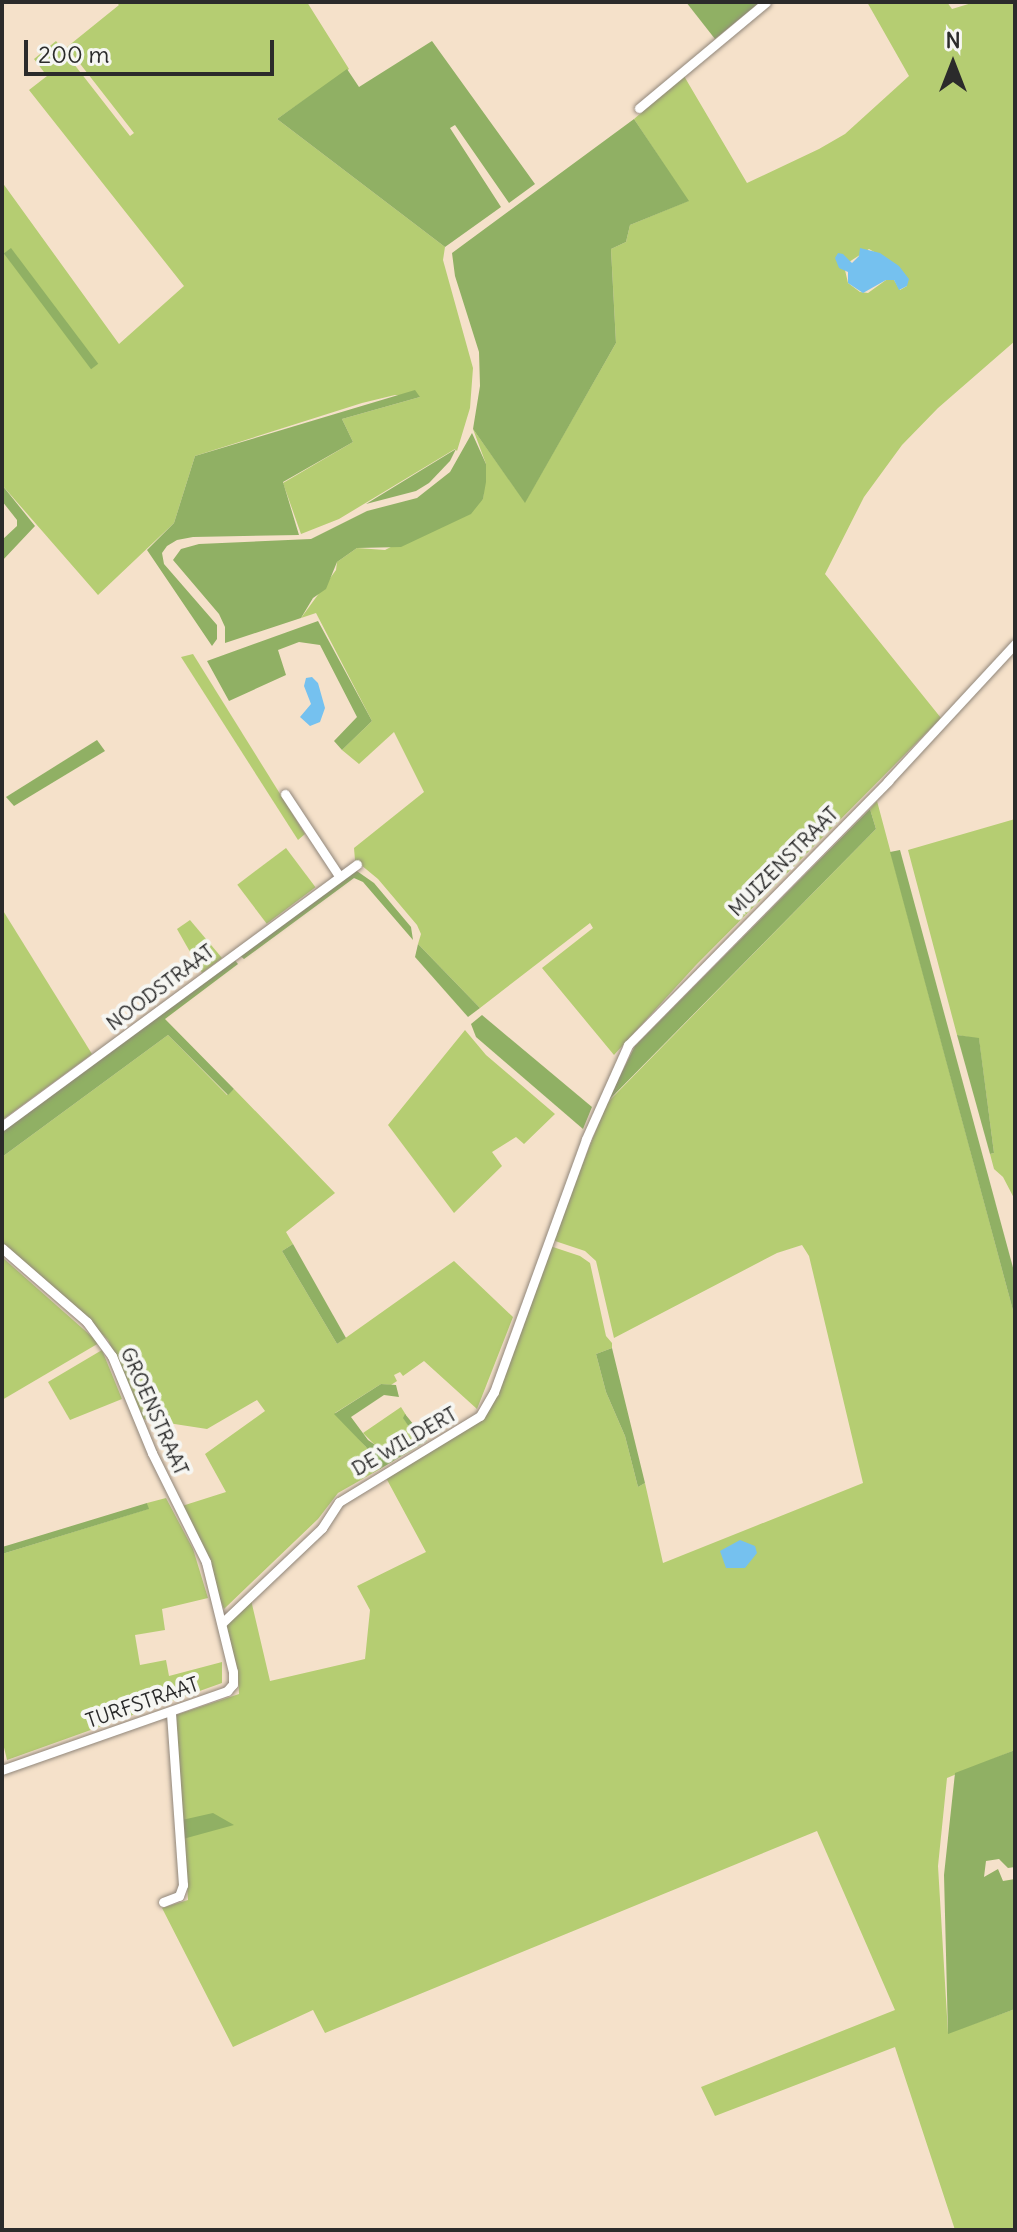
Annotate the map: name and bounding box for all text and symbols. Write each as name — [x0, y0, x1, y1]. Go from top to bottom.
scale bar — [28, 24, 278, 74]
north arrow — [913, 24, 993, 104]
text: N — [945, 26, 961, 54]
text: 200 m — [38, 39, 110, 69]
street label: MUIZENSTRAAT — [723, 801, 843, 921]
street label: NOODSTRAAT — [101, 939, 219, 1035]
street label: GROENSTRAAT — [116, 1343, 194, 1479]
street label: DE WILDERT — [347, 1401, 461, 1481]
street label: TURFSTRAAT — [82, 1672, 202, 1732]

